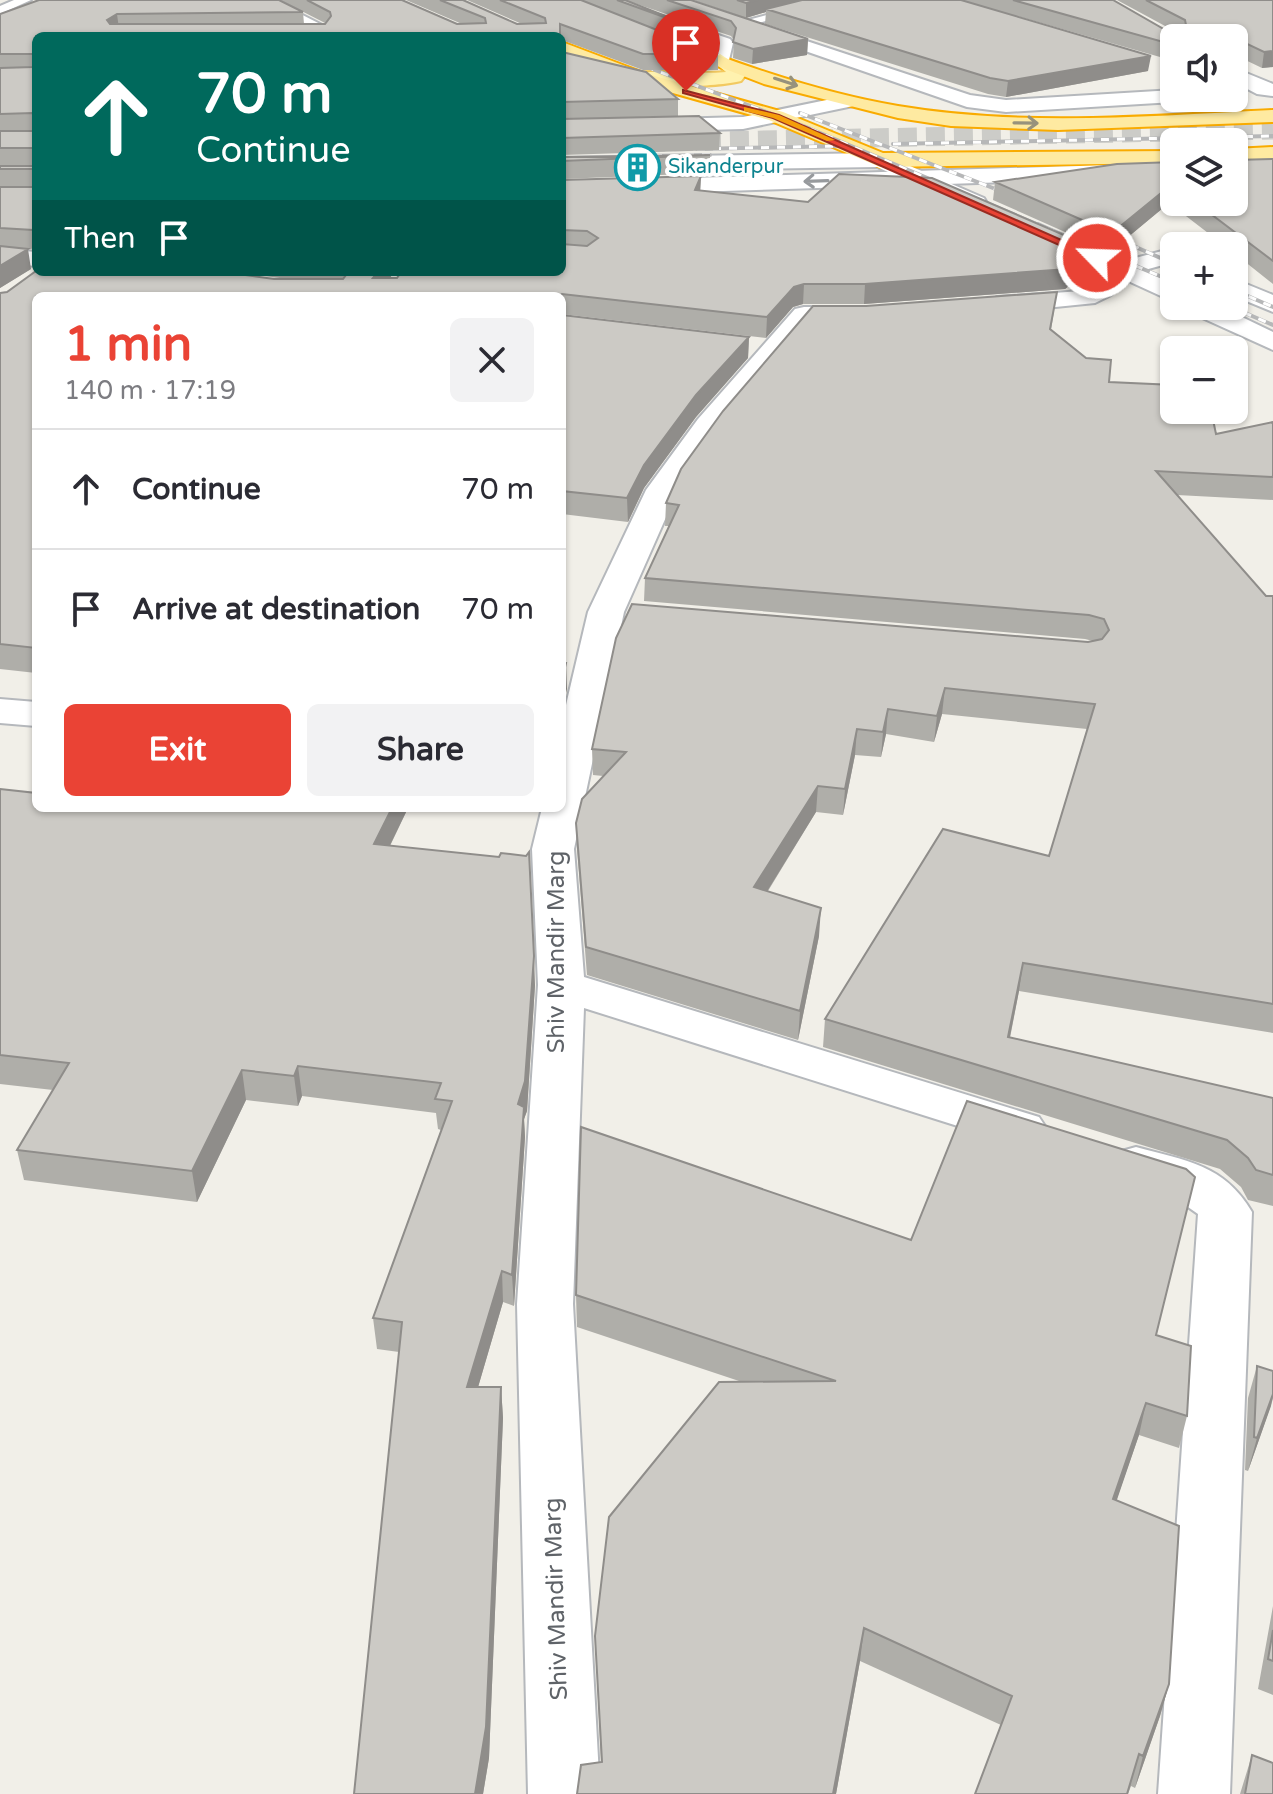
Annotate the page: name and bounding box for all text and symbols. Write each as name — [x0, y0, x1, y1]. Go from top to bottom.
pin — [652, 9, 720, 91]
icon: arrive — [664, 21, 708, 65]
map controls — [1160, 24, 1248, 424]
button: sound — [1160, 24, 1248, 112]
text: 70 m — [196, 61, 332, 128]
icon: ahead — [64, 64, 168, 168]
one-way arrow — [773, 75, 798, 90]
one-way arrow — [1012, 116, 1039, 131]
button: layers — [1160, 128, 1248, 216]
text: Continue — [196, 129, 351, 172]
building icon: Sikanderpur — [613, 143, 661, 191]
place label: Sikanderpur — [668, 155, 784, 179]
one-way arrow — [803, 174, 830, 189]
icon: arrive — [152, 216, 196, 260]
position arrow — [1055, 216, 1139, 300]
text: Then — [64, 220, 136, 257]
button: + — [1160, 232, 1248, 320]
text: 1 min — [64, 316, 192, 374]
button: close — [450, 318, 534, 402]
button: − — [1160, 336, 1248, 424]
text: 140 m · 17:19 — [64, 375, 236, 406]
icon: ahead — [64, 467, 108, 511]
text: Continue — [132, 471, 261, 508]
text: 70 m — [461, 471, 534, 508]
icon: arrive — [64, 587, 108, 631]
text: Arrive at destination — [132, 591, 420, 628]
text: 70 m — [461, 591, 534, 628]
button: Exit — [64, 704, 291, 796]
button: Share — [307, 704, 534, 796]
street label: Shiv Mandir Marg — [542, 851, 571, 1053]
street label: Shiv Mandir Marg — [538, 1497, 574, 1701]

